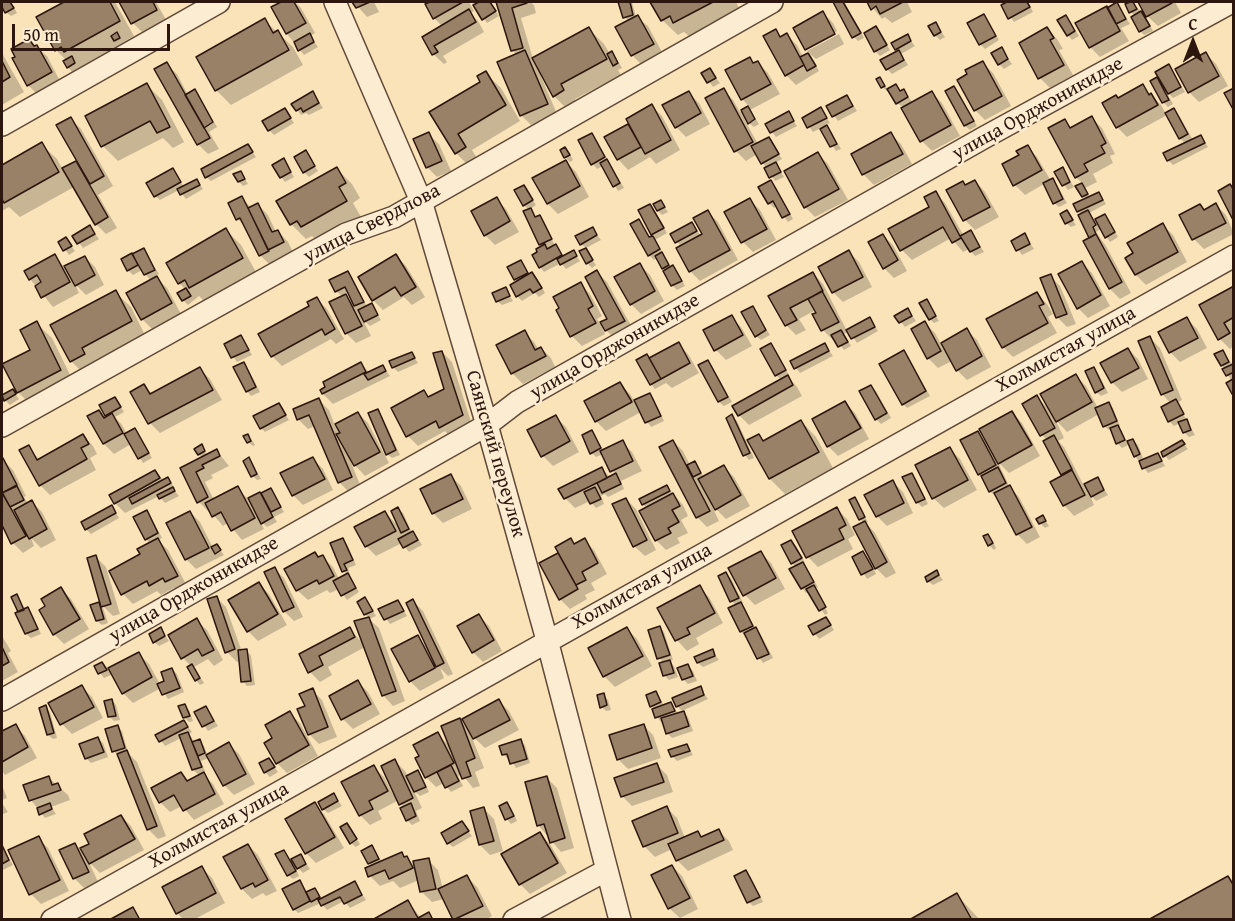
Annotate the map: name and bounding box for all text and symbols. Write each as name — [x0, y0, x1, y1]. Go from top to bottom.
scale bar — [15, 12, 172, 50]
north arrow — [1163, 12, 1223, 72]
text: С — [1188, 12, 1198, 36]
text: 50 m — [23, 21, 59, 48]
street label: улица Орджоникидзе — [948, 52, 1128, 166]
street label: улица Свердлова — [299, 179, 445, 269]
street label: улица Орджоникидзе — [526, 289, 704, 405]
street label: Холмистая улица — [992, 302, 1140, 398]
street label: Саянский переулок — [460, 368, 530, 540]
street label: улица Орджоникидзе — [105, 532, 283, 648]
street label: Холмистая улица — [568, 539, 716, 635]
street label: Холмистая улица — [145, 778, 293, 874]

